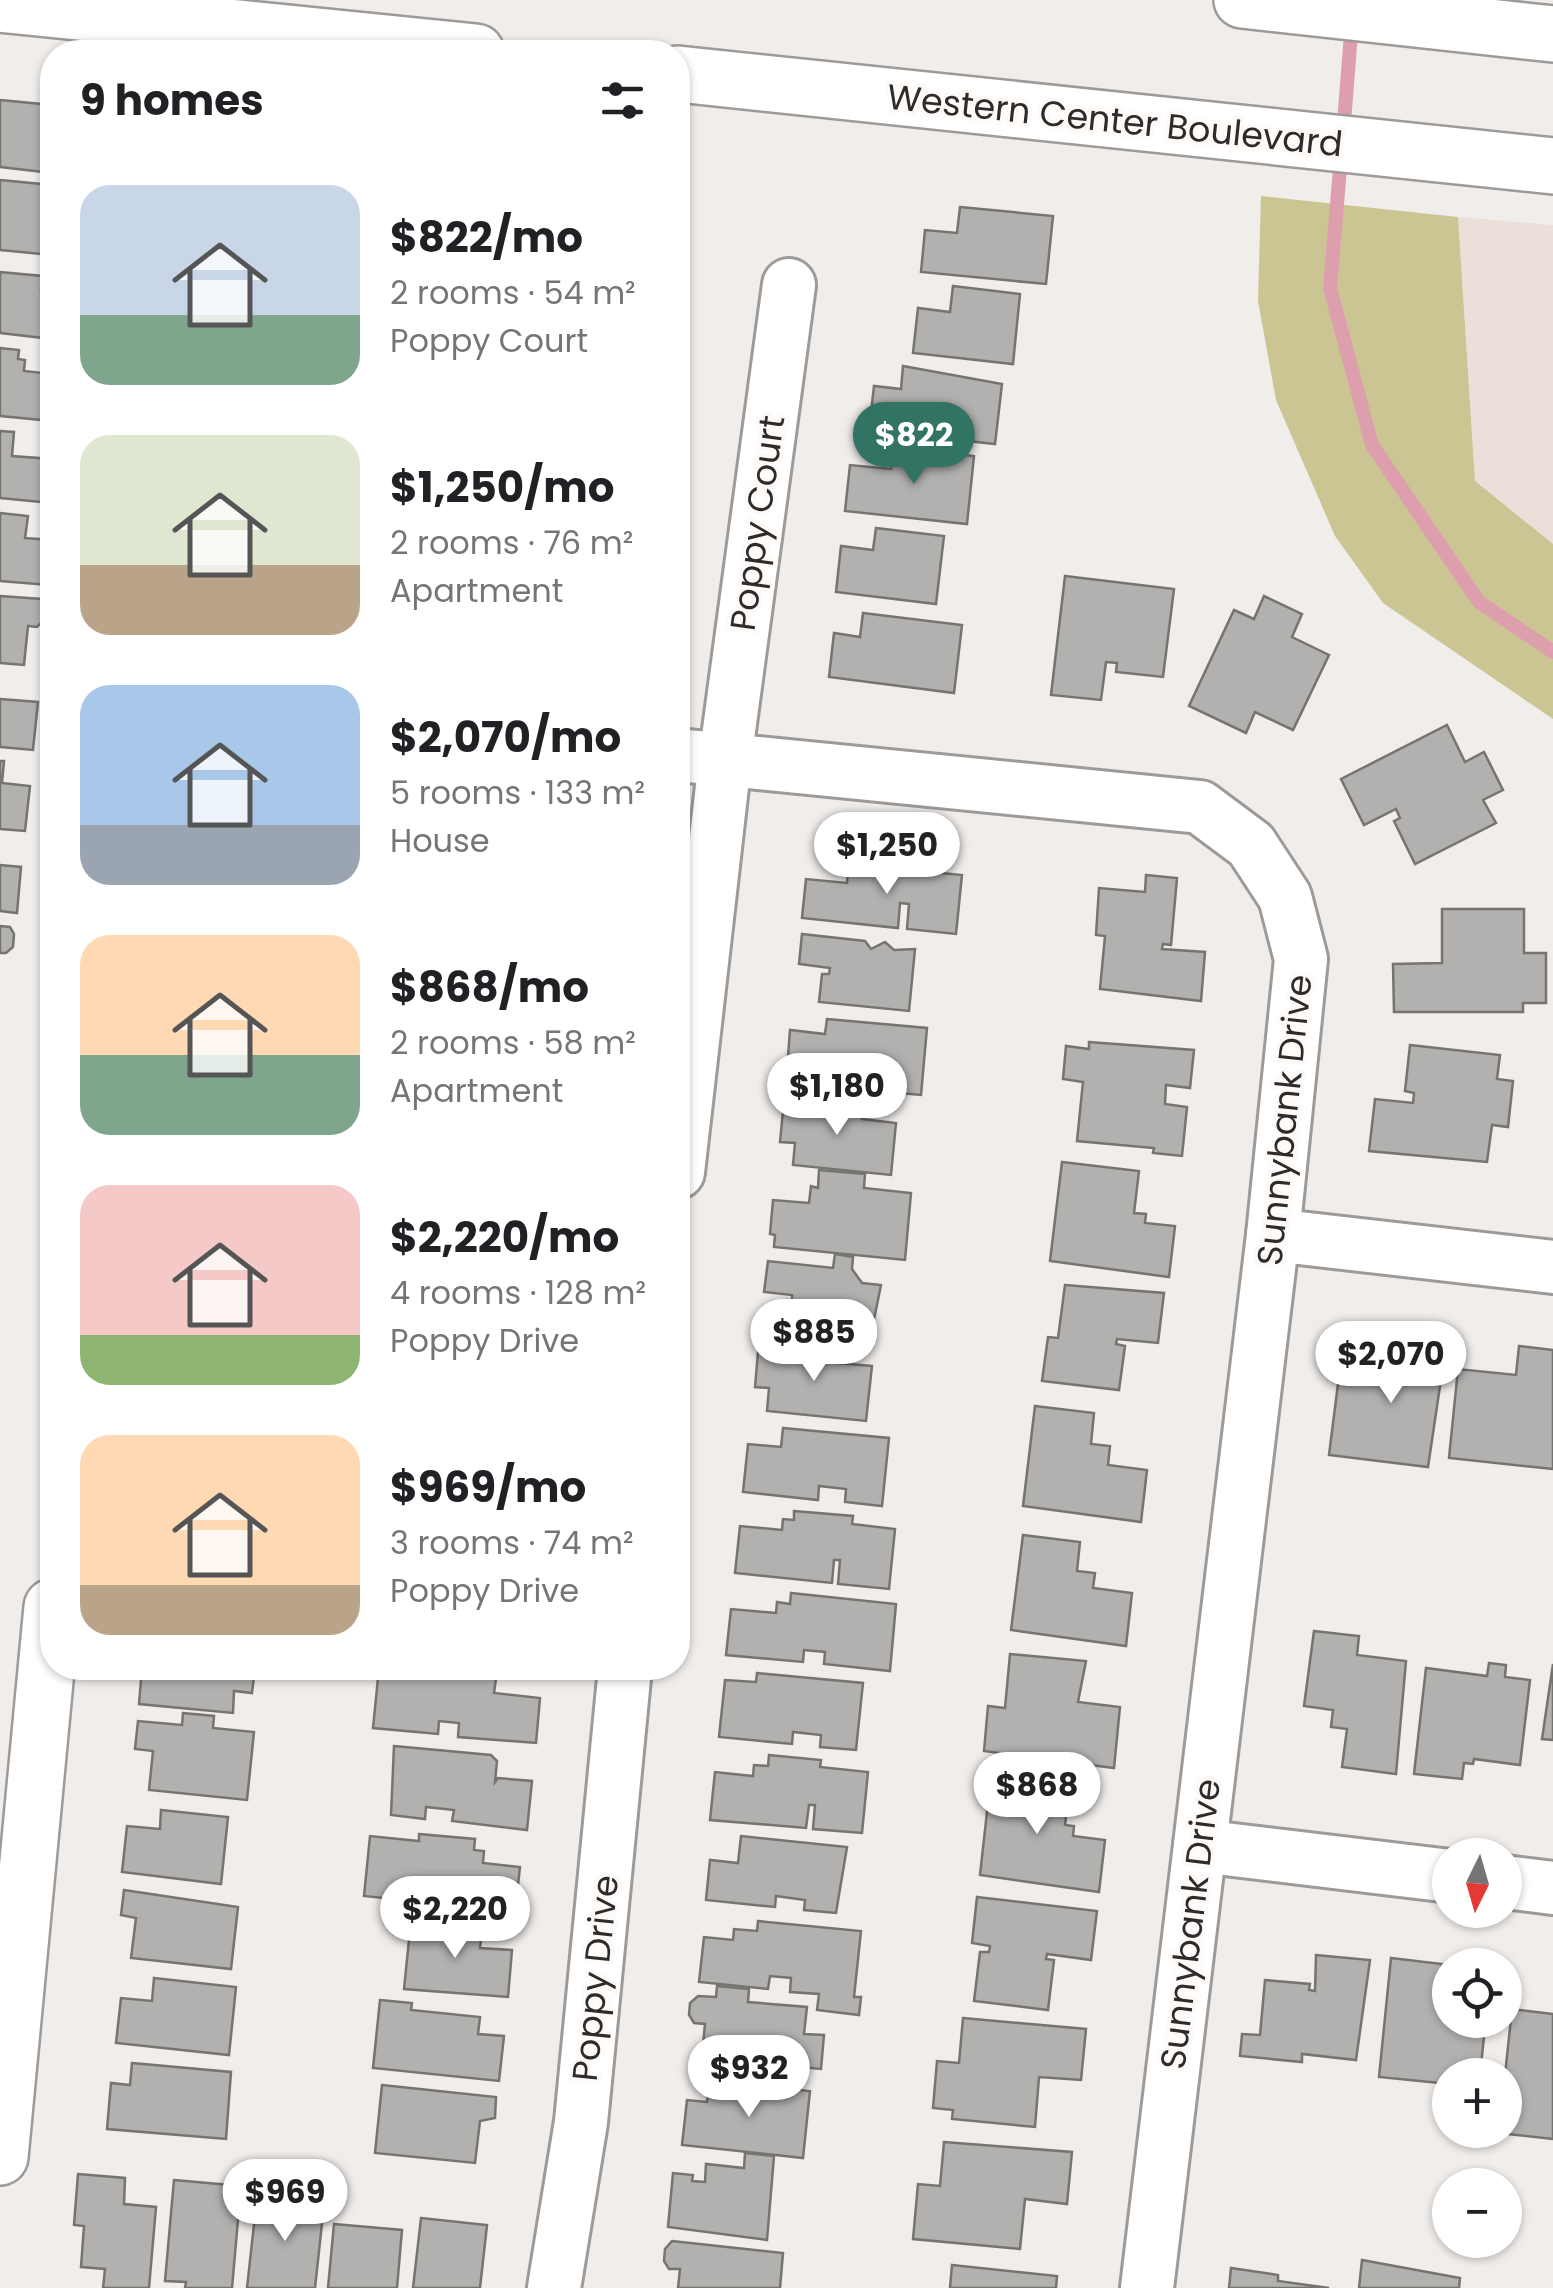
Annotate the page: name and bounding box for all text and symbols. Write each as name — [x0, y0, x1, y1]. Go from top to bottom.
text: 9 homes — [80, 71, 264, 130]
street label: Western Center Boulevard — [885, 72, 1345, 168]
icon: filters — [595, 73, 650, 128]
text: $822/mo — [390, 208, 583, 267]
icon: home — [160, 225, 280, 345]
text: 2 rooms · 54 m² — [390, 270, 636, 315]
text: Poppy Court — [390, 318, 588, 363]
pin: $822 — [855, 402, 973, 487]
street label: Poppy Court — [718, 412, 796, 634]
text: $822 — [875, 412, 953, 457]
text: $1,250/mo — [390, 458, 614, 517]
icon: home — [160, 475, 280, 595]
text: 2 rooms · 76 m² — [390, 520, 633, 565]
text: Apartment — [390, 568, 563, 613]
text: $2,070/mo — [390, 708, 621, 767]
icon: home — [160, 725, 280, 845]
text: 5 rooms · 133 m² — [390, 770, 645, 815]
pin: $1,250 — [806, 812, 968, 897]
text: House — [390, 818, 490, 863]
text: $1,250 — [836, 822, 938, 867]
text: $868/mo — [390, 958, 589, 1017]
street label: Sunnybank Drive — [1244, 972, 1324, 1268]
icon: home — [160, 975, 280, 1095]
text: 2 rooms · 58 m² — [390, 1020, 636, 1065]
pin: $1,180 — [756, 1053, 918, 1138]
text: $1,180 — [789, 1063, 885, 1108]
text: Apartment — [390, 1068, 563, 1113]
text: $2,220/mo — [390, 1208, 619, 1267]
icon: home — [160, 1225, 280, 1345]
text: 4 rooms · 128 m² — [390, 1270, 646, 1315]
pin: $885 — [755, 1299, 873, 1384]
text: $885 — [772, 1309, 856, 1354]
text: Poppy Drive — [390, 1318, 579, 1363]
pin: $2,070 — [1310, 1321, 1472, 1406]
text: $2,070 — [1337, 1331, 1445, 1376]
text: $969/mo — [390, 1458, 586, 1517]
icon: home — [160, 1475, 280, 1595]
text: 3 rooms · 74 m² — [390, 1520, 634, 1565]
text: Poppy Drive — [390, 1568, 579, 1613]
pin: $868 — [978, 1752, 1096, 1837]
text: $868 — [996, 1762, 1078, 1807]
street label: Sunnybank Drive — [1148, 1776, 1232, 2072]
north arrow — [1432, 1838, 1522, 1928]
map controls — [1432, 1838, 1522, 2258]
street label: Poppy Drive — [560, 1873, 630, 2083]
pin: $2,220 — [374, 1876, 536, 1961]
text: $2,220 — [402, 1886, 508, 1931]
button: locate — [1432, 1948, 1522, 2038]
pin: $932 — [690, 2035, 808, 2120]
text: $932 — [710, 2045, 788, 2090]
button: + — [1432, 2058, 1522, 2148]
pin: $969 — [226, 2159, 344, 2244]
button: − — [1432, 2168, 1522, 2258]
text: $969 — [245, 2169, 325, 2214]

